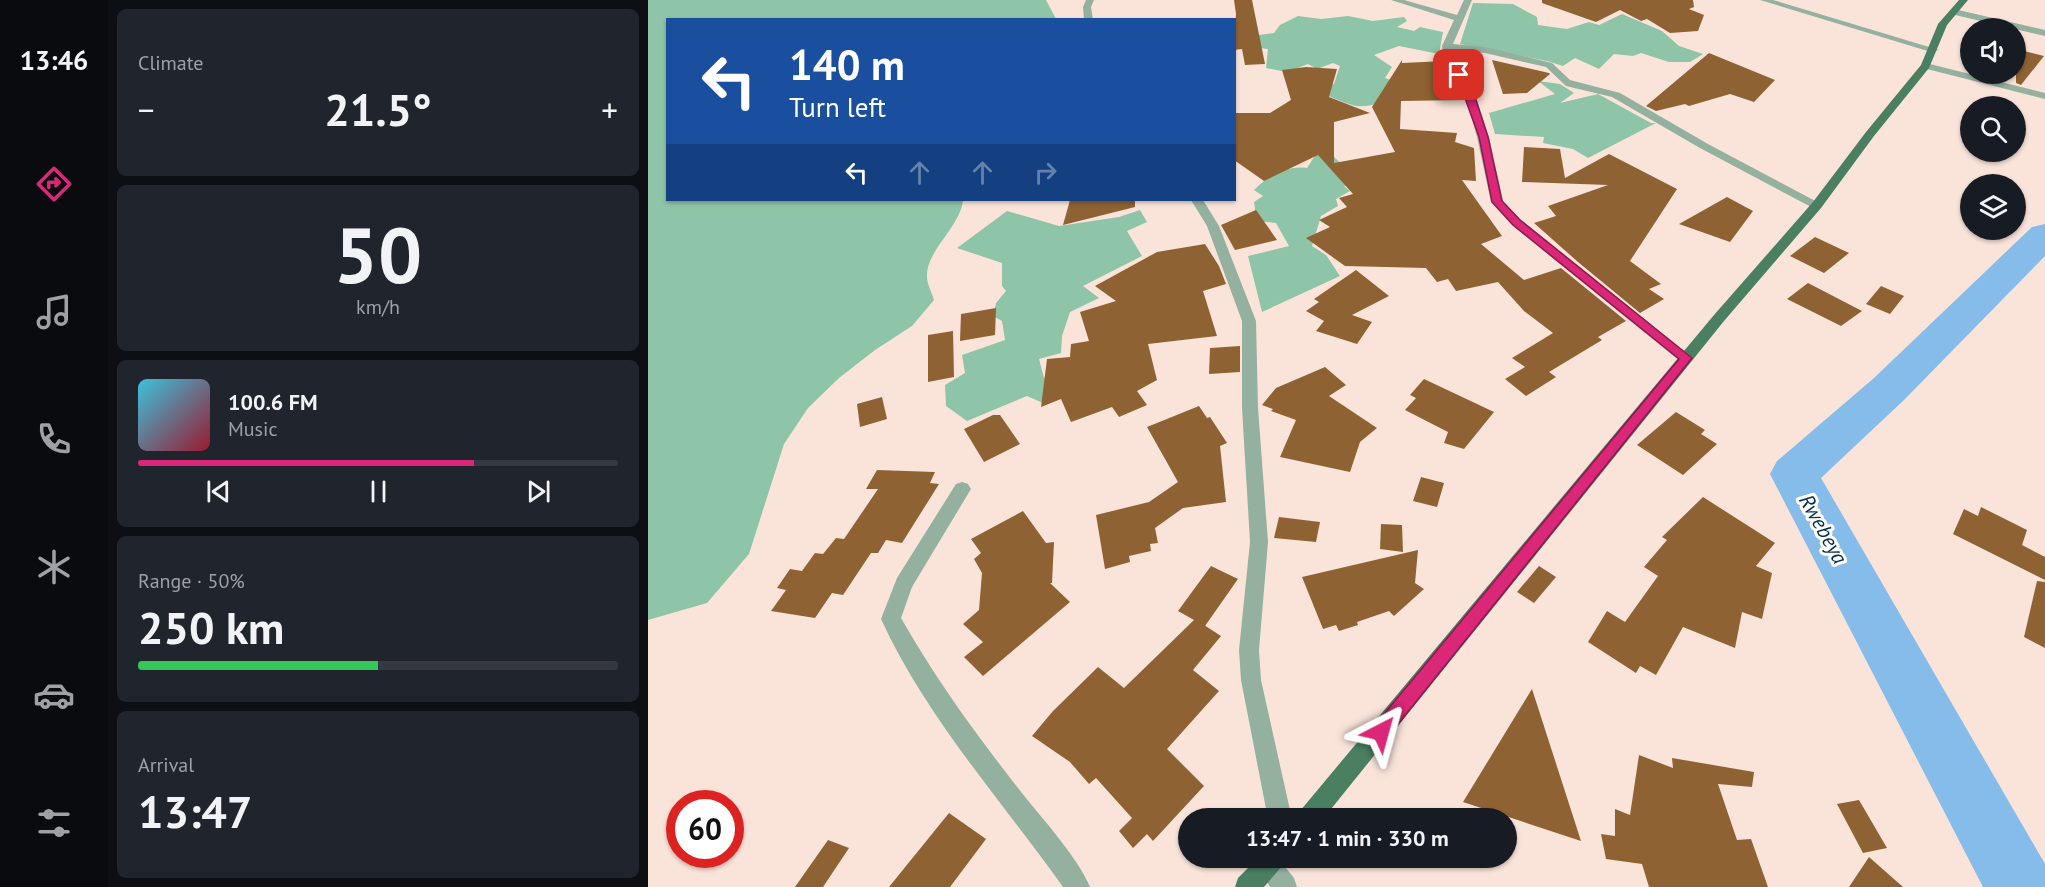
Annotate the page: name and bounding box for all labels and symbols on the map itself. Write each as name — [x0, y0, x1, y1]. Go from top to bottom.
pin — [1433, 49, 1484, 100]
water label: Rwebeya — [1793, 489, 1854, 569]
position arrow — [1349, 700, 1413, 764]
speed limit sign: 60 — [666, 790, 744, 868]

